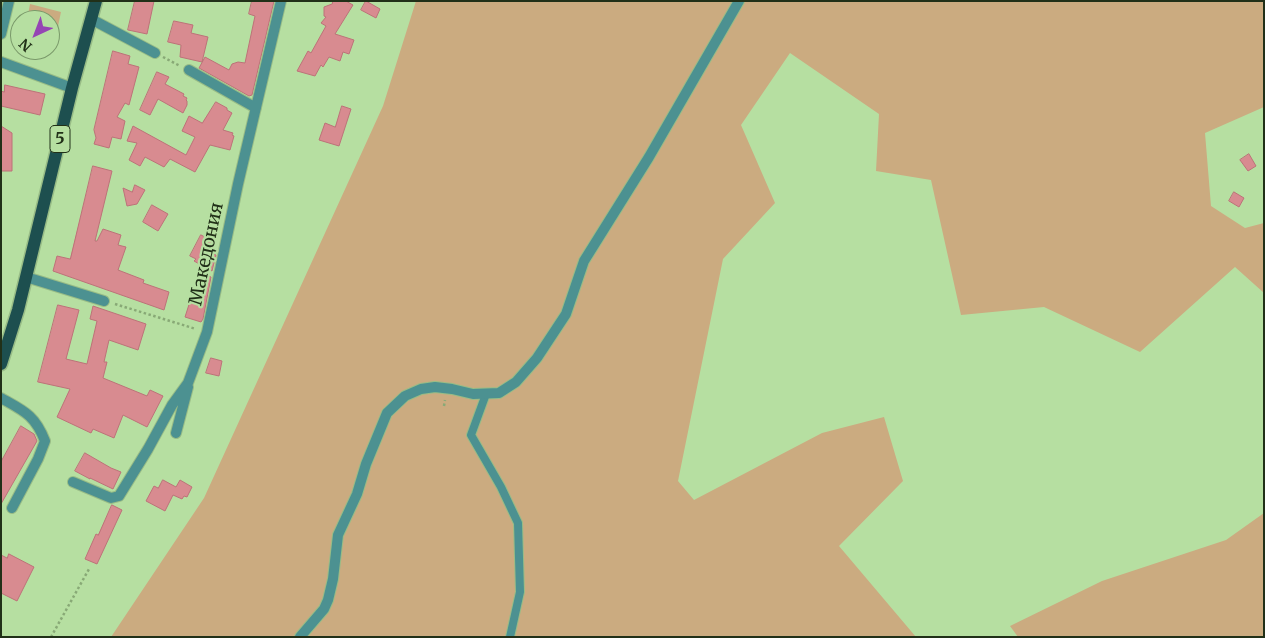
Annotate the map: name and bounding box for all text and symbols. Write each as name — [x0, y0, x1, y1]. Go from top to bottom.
north arrow — [10, 10, 60, 60]
text: N — [15, 35, 36, 56]
road number: 5 — [50, 126, 70, 152]
street label: Македония — [186, 201, 228, 307]

